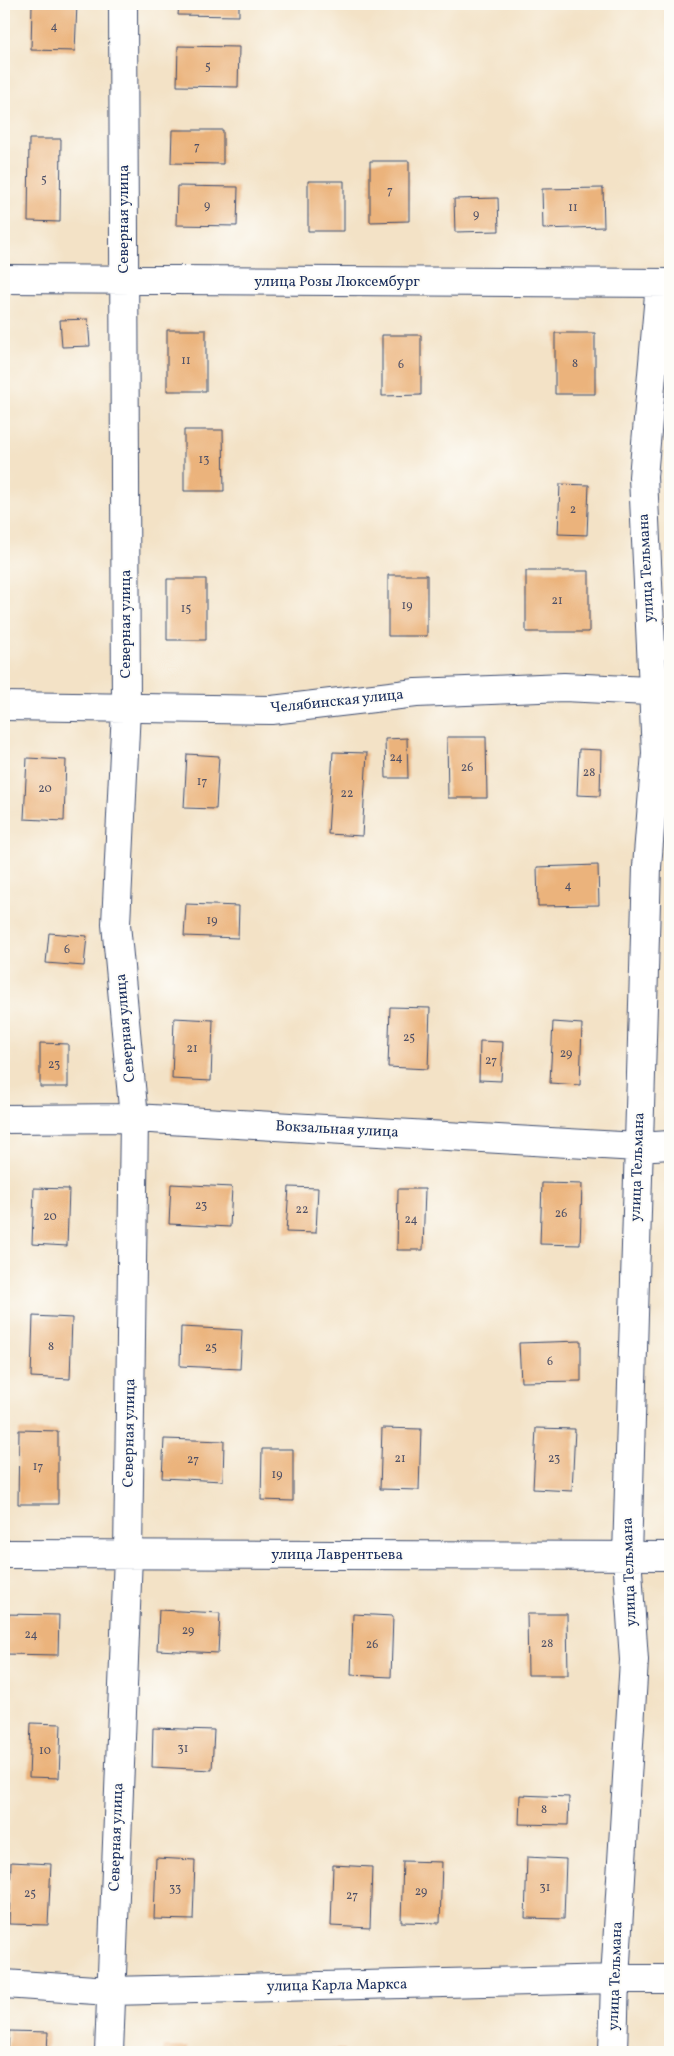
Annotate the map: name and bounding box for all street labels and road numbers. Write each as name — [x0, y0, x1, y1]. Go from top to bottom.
street label: Северная улица — [114, 165, 135, 273]
street label: улица Розы Люксембург — [254, 272, 420, 293]
street label: улица Тельмана — [634, 513, 660, 623]
street label: Северная улица — [116, 570, 137, 678]
street label: Челябинская улица — [269, 685, 405, 719]
street label: Северная улица — [111, 973, 141, 1083]
street label: улица Тельмана — [626, 1112, 650, 1222]
street label: Вокзальная улица — [275, 1116, 399, 1144]
street label: Северная улица — [119, 1378, 141, 1488]
street label: улица Тельмана — [618, 1517, 642, 1627]
street label: улица Лаврентьева — [271, 1545, 403, 1566]
street label: Северная улица — [105, 1782, 129, 1892]
street label: улица Тельмана — [604, 1921, 628, 2031]
street label: улица Карла Маркса — [266, 1974, 408, 1998]

